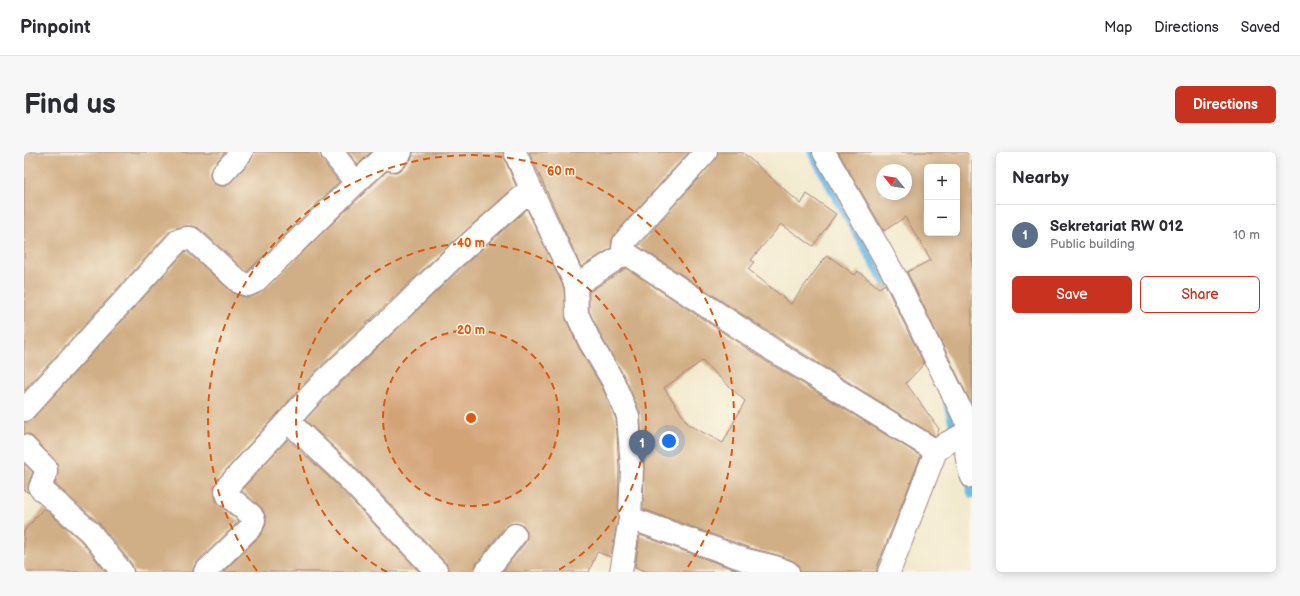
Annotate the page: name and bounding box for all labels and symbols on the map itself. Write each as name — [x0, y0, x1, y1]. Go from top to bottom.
text: 60 m — [547, 164, 575, 179]
north arrow — [876, 164, 912, 200]
text: 40 m — [457, 236, 485, 251]
text: 20 m — [457, 323, 485, 338]
centre of rings — [464, 411, 478, 425]
pin: 1 — [629, 430, 655, 463]
your location — [659, 431, 679, 451]

